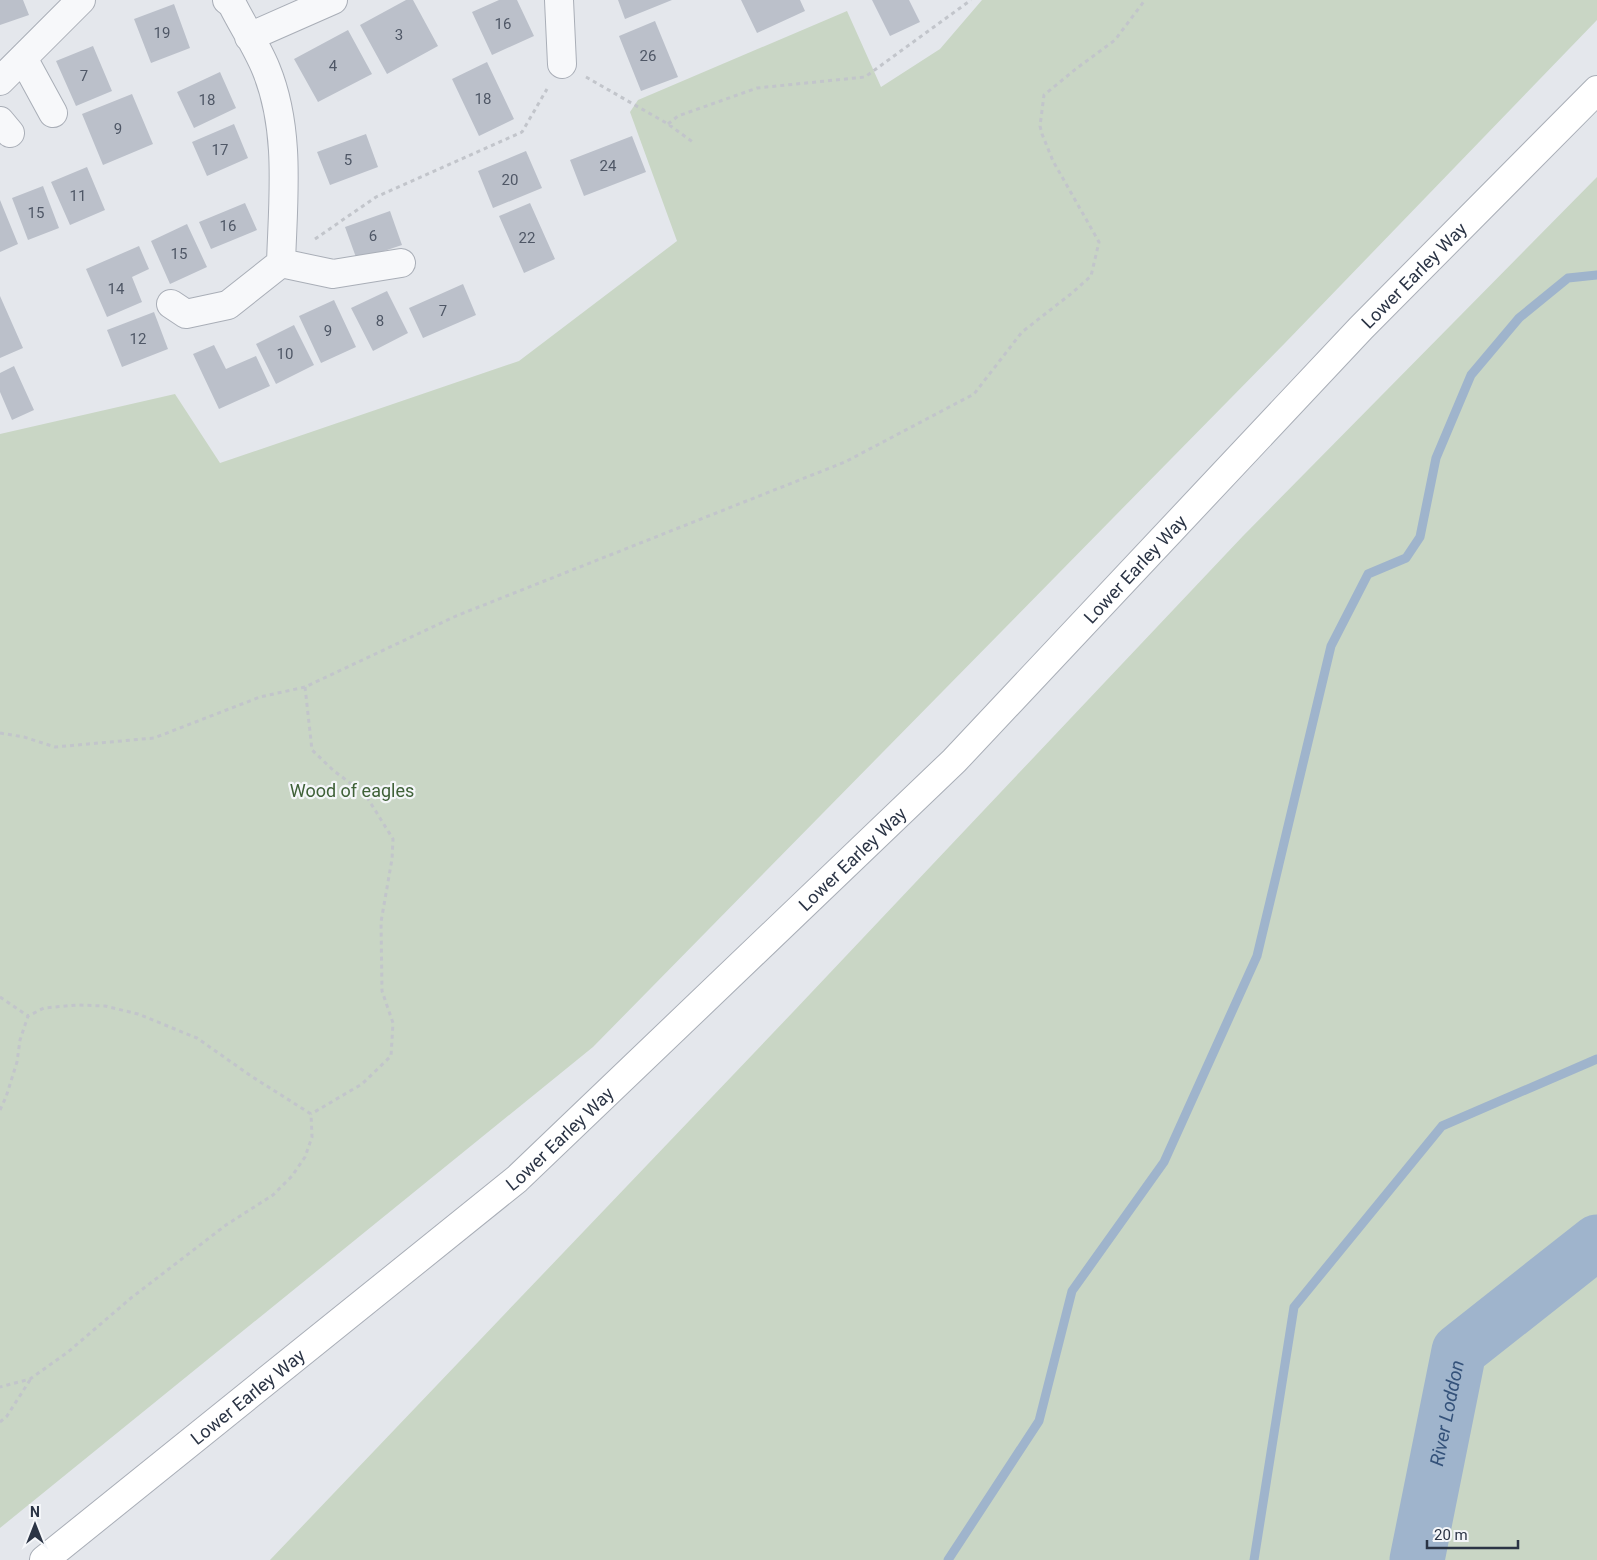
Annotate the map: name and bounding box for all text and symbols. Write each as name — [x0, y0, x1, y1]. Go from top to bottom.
house number: 16 — [495, 15, 511, 33]
house number: 19 — [154, 24, 170, 42]
house number: 3 — [395, 26, 403, 44]
house number: 26 — [640, 47, 656, 65]
house number: 4 — [329, 57, 338, 75]
house number: 7 — [80, 67, 88, 85]
house number: 18 — [475, 90, 491, 108]
house number: 18 — [199, 91, 215, 109]
house number: 9 — [114, 120, 122, 138]
house number: 17 — [212, 141, 228, 159]
house number: 5 — [344, 151, 352, 169]
house number: 24 — [600, 157, 617, 175]
house number: 20 — [502, 171, 518, 189]
house number: 11 — [70, 187, 86, 205]
house number: 15 — [28, 204, 44, 222]
house number: 16 — [220, 217, 236, 235]
street label: Lower Earley Way — [1357, 217, 1471, 332]
house number: 6 — [369, 227, 377, 245]
house number: 22 — [519, 229, 535, 247]
house number: 15 — [171, 245, 187, 263]
house number: 14 — [108, 280, 125, 298]
house number: 7 — [439, 302, 447, 320]
house number: 8 — [376, 312, 384, 330]
house number: 9 — [324, 322, 332, 340]
house number: 12 — [130, 330, 146, 348]
house number: 10 — [277, 345, 293, 363]
street label: Lower Earley Way — [1079, 510, 1191, 627]
park label: Wood of eagles — [290, 780, 414, 801]
street label: Lower Earley Way — [794, 802, 910, 915]
street label: Lower Earley Way — [501, 1082, 618, 1194]
street label: Lower Earley Way — [186, 1344, 309, 1449]
water label: River Loddon — [1425, 1358, 1468, 1468]
north arrow — [10, 1500, 60, 1550]
text: N — [30, 1504, 40, 1520]
scale bar — [1427, 1518, 1518, 1550]
text: 20 m — [1434, 1526, 1468, 1544]

